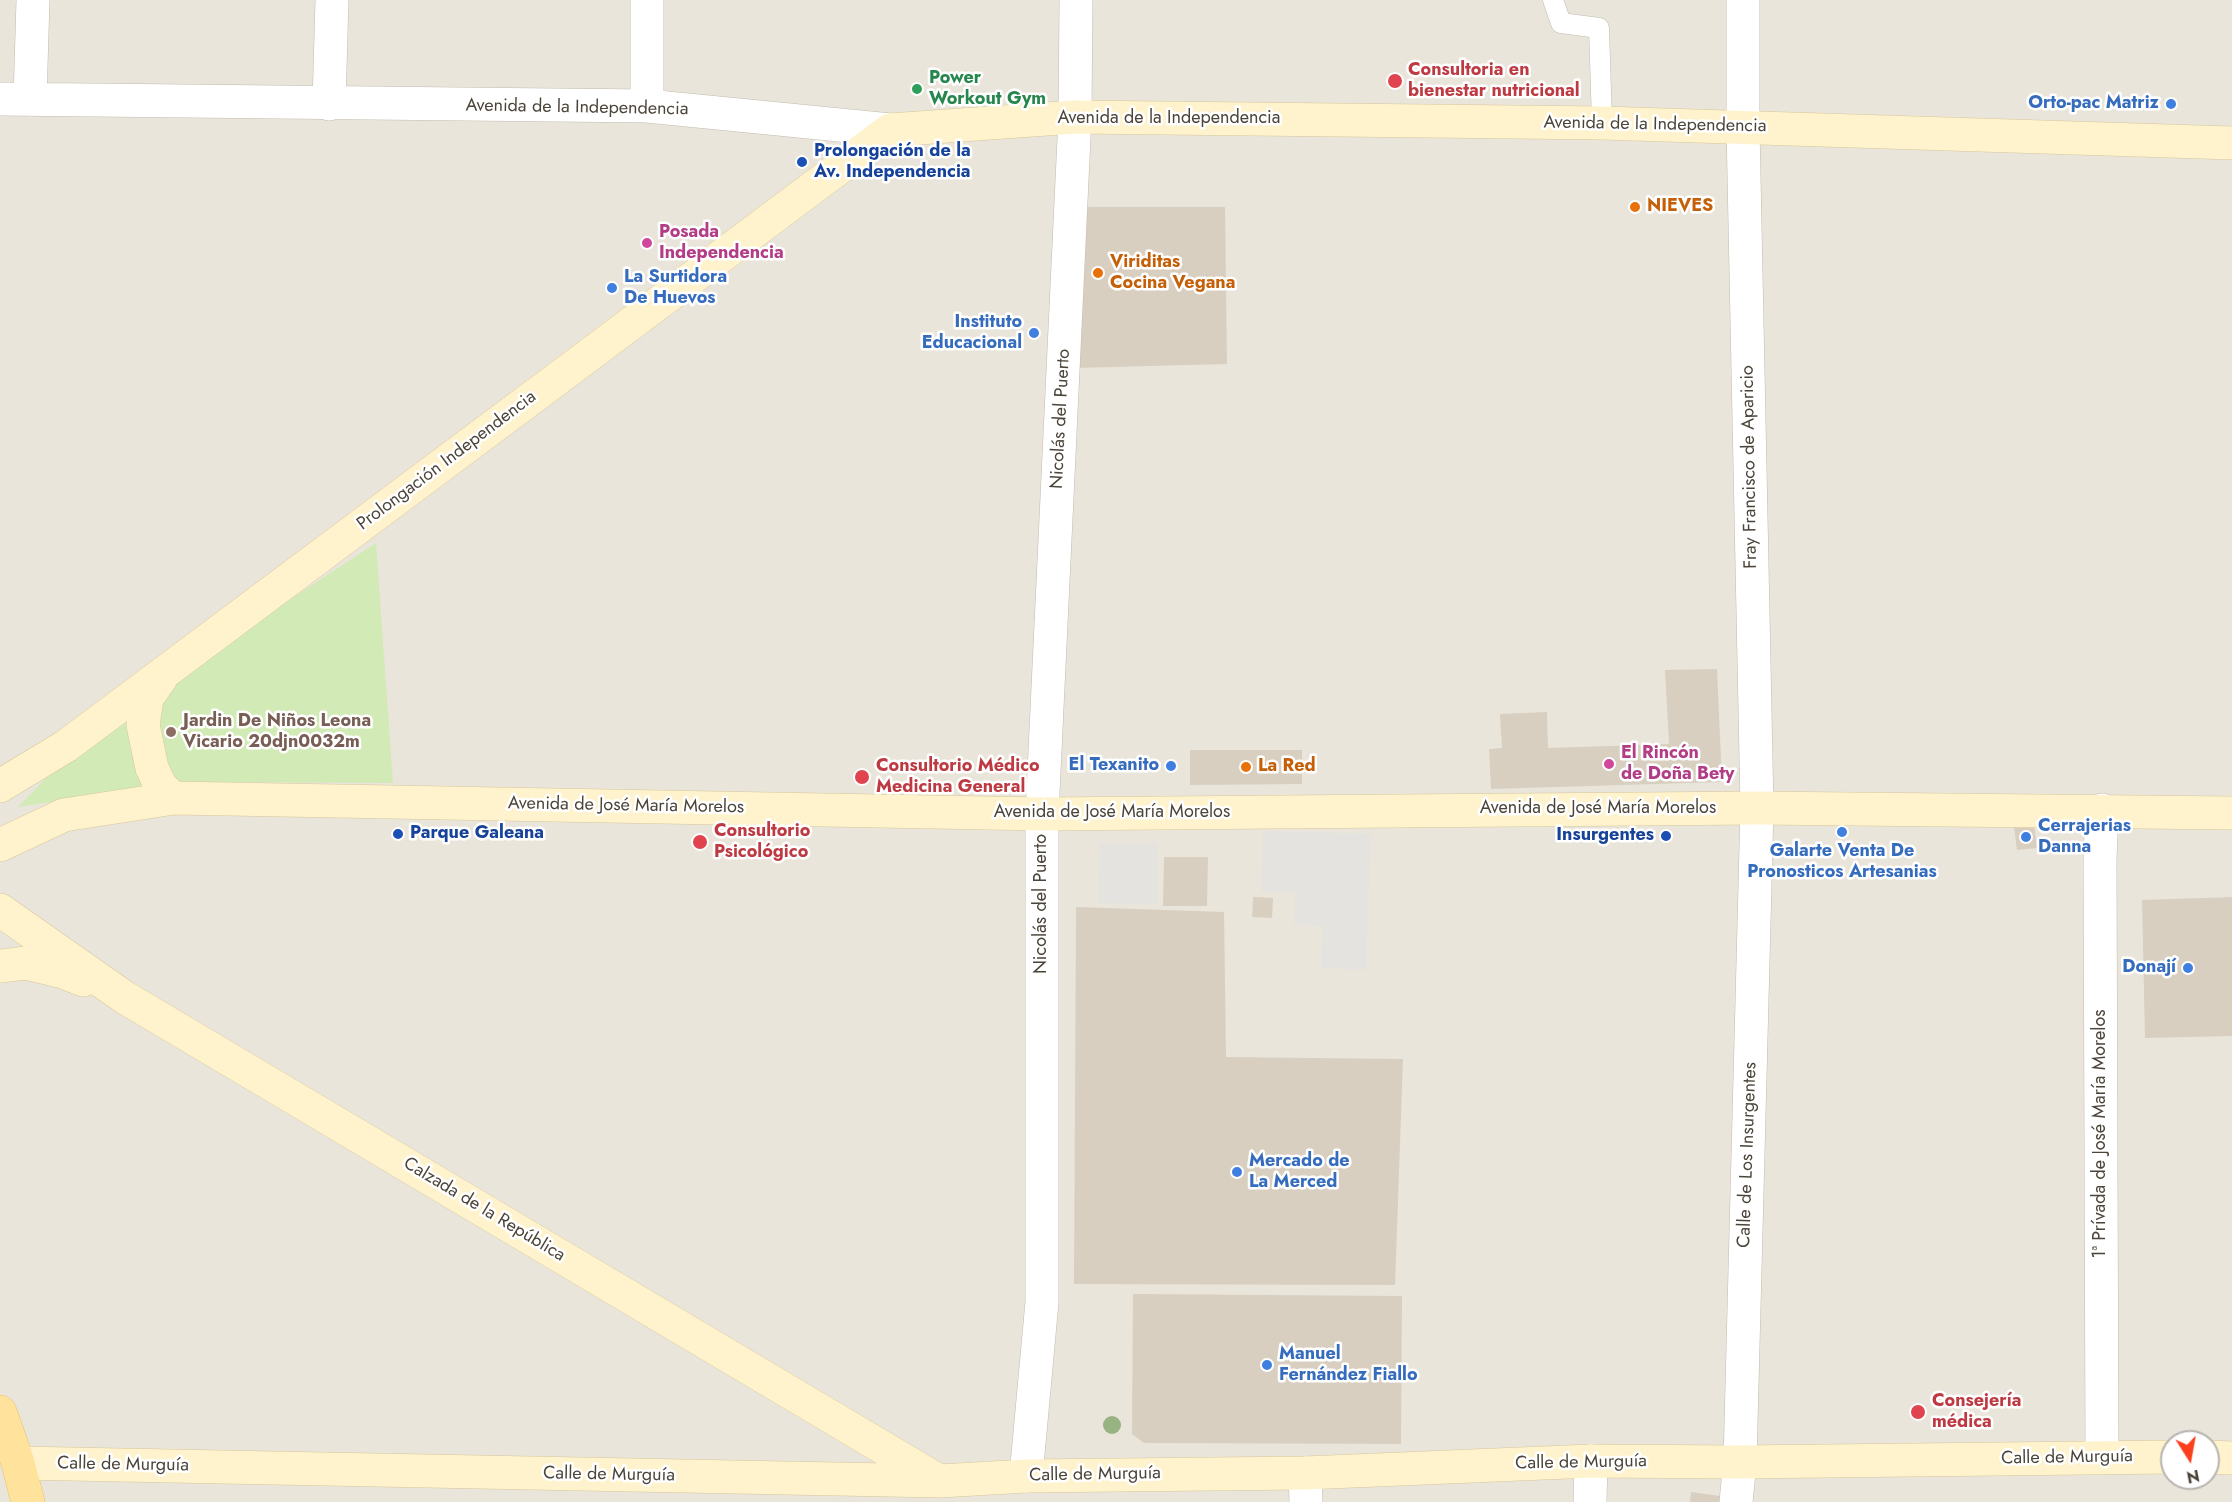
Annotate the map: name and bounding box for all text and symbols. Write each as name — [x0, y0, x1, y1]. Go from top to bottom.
place label: Consultoria en bienestar nutricional — [1408, 60, 1580, 103]
place label: Power Workout Gym — [929, 68, 1046, 110]
marker: Consultoria en bienestar nutricional — [1386, 72, 1404, 90]
marker: Power Workout Gym — [910, 82, 924, 96]
place label: Orto-pac Matriz — [2028, 93, 2159, 115]
street label: Avenida de la Independencia — [465, 95, 689, 121]
marker: Orto-pac Matriz — [2164, 97, 2178, 111]
street label: Avenida de la Independencia — [1058, 108, 1280, 130]
street label: Avenida de la Independencia — [1543, 112, 1767, 138]
place label: Prolongación de la Av. Independencia — [814, 141, 971, 184]
marker: Prolongación de la Av. Independencia — [795, 155, 809, 169]
place label: NIEVES — [1647, 196, 1713, 218]
marker: NIEVES — [1628, 200, 1642, 214]
place label: Posada Independencia — [659, 222, 784, 264]
marker: Posada Independencia — [640, 236, 654, 250]
place label: Viriditas Cocina Vegana — [1110, 252, 1235, 294]
marker: Viriditas Cocina Vegana — [1091, 266, 1105, 280]
place label: La Surtidora De Huevos — [624, 267, 727, 310]
marker: La Surtidora De Huevos — [605, 281, 619, 295]
place label: Instituto Educacional — [922, 312, 1022, 354]
marker: Instituto Educacional — [1027, 326, 1041, 340]
street label: Nicolás del Puerto — [1047, 348, 1075, 490]
street label: Fray Francisco de Aparicio — [1737, 365, 1763, 569]
street label: Prolongación Independencia — [353, 387, 541, 535]
place label: Jardin De Niños Leona Vicario 20djn0032m — [183, 711, 371, 754]
marker: Jardin De Niños Leona Vicario 20djn0032m — [164, 725, 178, 739]
place label: El Rincón de Doña Bety — [1621, 743, 1734, 786]
place label: El Texanito — [1069, 755, 1159, 777]
place label: Consultorio Médico Medicina General — [876, 756, 1040, 798]
place label: La Red — [1258, 756, 1316, 778]
marker: El Rincón de Doña Bety — [1602, 757, 1616, 771]
marker: El Texanito — [1164, 759, 1178, 773]
marker: La Red — [1239, 760, 1253, 774]
marker: Consultorio Médico Medicina General — [853, 768, 871, 786]
street label: Avenida de José María Morelos — [508, 793, 744, 819]
street label: Avenida de José María Morelos — [1480, 798, 1716, 820]
street label: Avenida de José María Morelos — [994, 802, 1230, 824]
place label: Cerrajerias Danna — [2038, 816, 2131, 858]
place label: Consultorio Psicológico — [714, 821, 810, 864]
place label: Parque Galeana — [410, 823, 544, 845]
place label: Insurgentes — [1556, 825, 1654, 847]
marker: Galarte Venta De Pronosticos Artesanias — [1835, 825, 1849, 839]
marker: Parque Galeana — [391, 827, 405, 841]
marker: Insurgentes — [1659, 829, 1673, 843]
marker: Cerrajerias Danna — [2019, 830, 2033, 844]
marker: Consultorio Psicológico — [691, 833, 709, 851]
street label: Nicolás del Puerto — [1031, 834, 1053, 974]
place label: Galarte Venta De Pronosticos Artesanias — [1747, 841, 1937, 884]
place label: Donají — [2122, 957, 2176, 979]
marker: Donají — [2181, 961, 2195, 975]
street label: 1ª Prívada de José María Morelos — [2090, 1010, 2112, 1258]
street label: Calle de Los Insurgentes — [1734, 1062, 1762, 1248]
place label: Mercado de La Merced — [1249, 1151, 1350, 1194]
street label: Calzada de la República — [399, 1153, 569, 1267]
marker: Mercado de La Merced — [1230, 1165, 1244, 1179]
place label: Manuel Fernández Fiallo — [1279, 1344, 1418, 1386]
marker: Manuel Fernández Fiallo — [1260, 1358, 1274, 1372]
place label: Consejería médica — [1932, 1391, 2021, 1434]
marker: Consejería médica — [1909, 1403, 1927, 1421]
north arrow — [2160, 1430, 2220, 1490]
street label: Calle de Murguía — [2001, 1446, 2133, 1470]
street label: Calle de Murguía — [1515, 1451, 1647, 1475]
street label: Calle de Murguía — [57, 1453, 189, 1477]
street label: Calle de Murguía — [543, 1463, 675, 1487]
street label: Calle de Murguía — [1029, 1463, 1161, 1487]
text: N — [2185, 1464, 2202, 1489]

